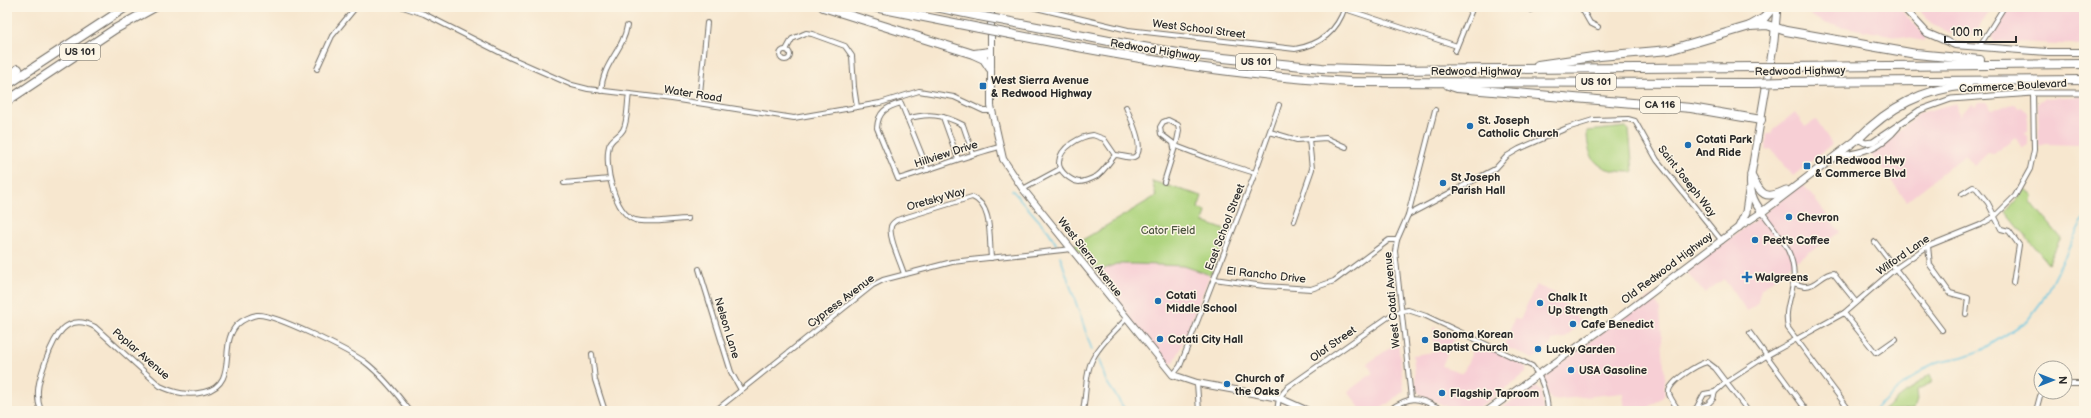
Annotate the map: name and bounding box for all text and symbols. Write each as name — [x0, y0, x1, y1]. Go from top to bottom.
street label: West School Street — [1152, 17, 1247, 41]
scale bar — [1945, 18, 2016, 44]
text: 100 m — [1951, 25, 1983, 40]
street label: Redwood Highway — [1109, 36, 1201, 64]
road number: US 101 — [60, 44, 100, 60]
road number: US 101 — [1236, 54, 1276, 70]
street label: Redwood Highway — [1755, 64, 1846, 78]
street label: Redwood Highway — [1431, 65, 1521, 78]
place label: West Sierra Avenue & Redwood Highway — [991, 74, 1092, 100]
road number: US 101 — [1576, 74, 1616, 90]
street label: Commerce Boulevard — [1959, 77, 2067, 95]
marker: West Sierra Avenue & Redwood Highway — [978, 81, 988, 91]
street label: Water Road — [663, 83, 723, 105]
road number: CA 116 — [1640, 97, 1680, 113]
place label: St. Joseph Catholic Church — [1478, 114, 1559, 140]
marker: St. Joseph Catholic Church — [1465, 121, 1475, 131]
place label: Cotati Park And Ride — [1695, 133, 1752, 159]
street label: Hillview Drive — [913, 137, 980, 170]
marker: Cotati Park And Ride — [1683, 140, 1693, 150]
street label: Saint Joseph Way — [1655, 143, 1719, 219]
place label: Old Redwood Hwy & Commerce Blvd — [1815, 154, 1906, 180]
marker: Old Redwood Hwy & Commerce Blvd — [1802, 161, 1812, 171]
place label: St Joseph Parish Hall — [1451, 171, 1505, 197]
marker: St Joseph Parish Hall — [1438, 178, 1448, 188]
street label: East School Street — [1203, 181, 1248, 272]
street label: Oretsky Way — [905, 184, 967, 214]
place label: Chevron — [1797, 211, 1839, 224]
marker: Chevron — [1784, 212, 1794, 222]
street label: West Sierra Avenue — [1055, 215, 1125, 300]
park label: Cator Field — [1141, 224, 1195, 237]
street label: Old Redwood Highway — [1619, 229, 1715, 307]
street label: Wilford Lane — [1874, 232, 1932, 278]
place label: Peet's Coffee — [1763, 234, 1830, 247]
marker: Peet's Coffee — [1750, 235, 1760, 245]
street label: West Cotati Avenue — [1381, 251, 1403, 349]
street label: El Rancho Drive — [1226, 264, 1307, 286]
street label: Cypress Avenue — [805, 271, 877, 330]
place label: Walgreens — [1755, 271, 1809, 284]
marker: Walgreens — [1742, 272, 1752, 282]
place label: Cotati Middle School — [1166, 289, 1237, 315]
place label: Chalk It Up Strength — [1548, 291, 1608, 317]
street label: Nelson Lane — [712, 296, 743, 361]
marker: Cotati Middle School — [1153, 296, 1163, 306]
marker: Chalk It Up Strength — [1535, 298, 1545, 308]
place label: Cafe Benedict — [1581, 318, 1654, 331]
marker: Cafe Benedict — [1568, 319, 1578, 329]
street label: Olof Street — [1307, 323, 1359, 365]
street label: Poplar Avenue — [110, 326, 173, 383]
place label: Sonoma Korean Baptist Church — [1433, 328, 1513, 354]
place label: Cotati City Hall — [1168, 333, 1243, 346]
marker: Cotati City Hall — [1155, 334, 1165, 344]
marker: Sonoma Korean Baptist Church — [1420, 335, 1430, 345]
place label: Lucky Garden — [1546, 343, 1615, 356]
marker: Lucky Garden — [1533, 344, 1543, 354]
north arrow — [2033, 360, 2073, 400]
place label: USA Gasoline — [1579, 364, 1647, 377]
marker: USA Gasoline — [1566, 365, 1576, 375]
place label: Church of the Oaks — [1234, 372, 1285, 398]
text: N — [2056, 376, 2069, 384]
marker: Church of the Oaks — [1222, 379, 1232, 389]
place label: Flagship Taproom — [1450, 387, 1539, 400]
marker: Flagship Taproom — [1437, 388, 1447, 398]

